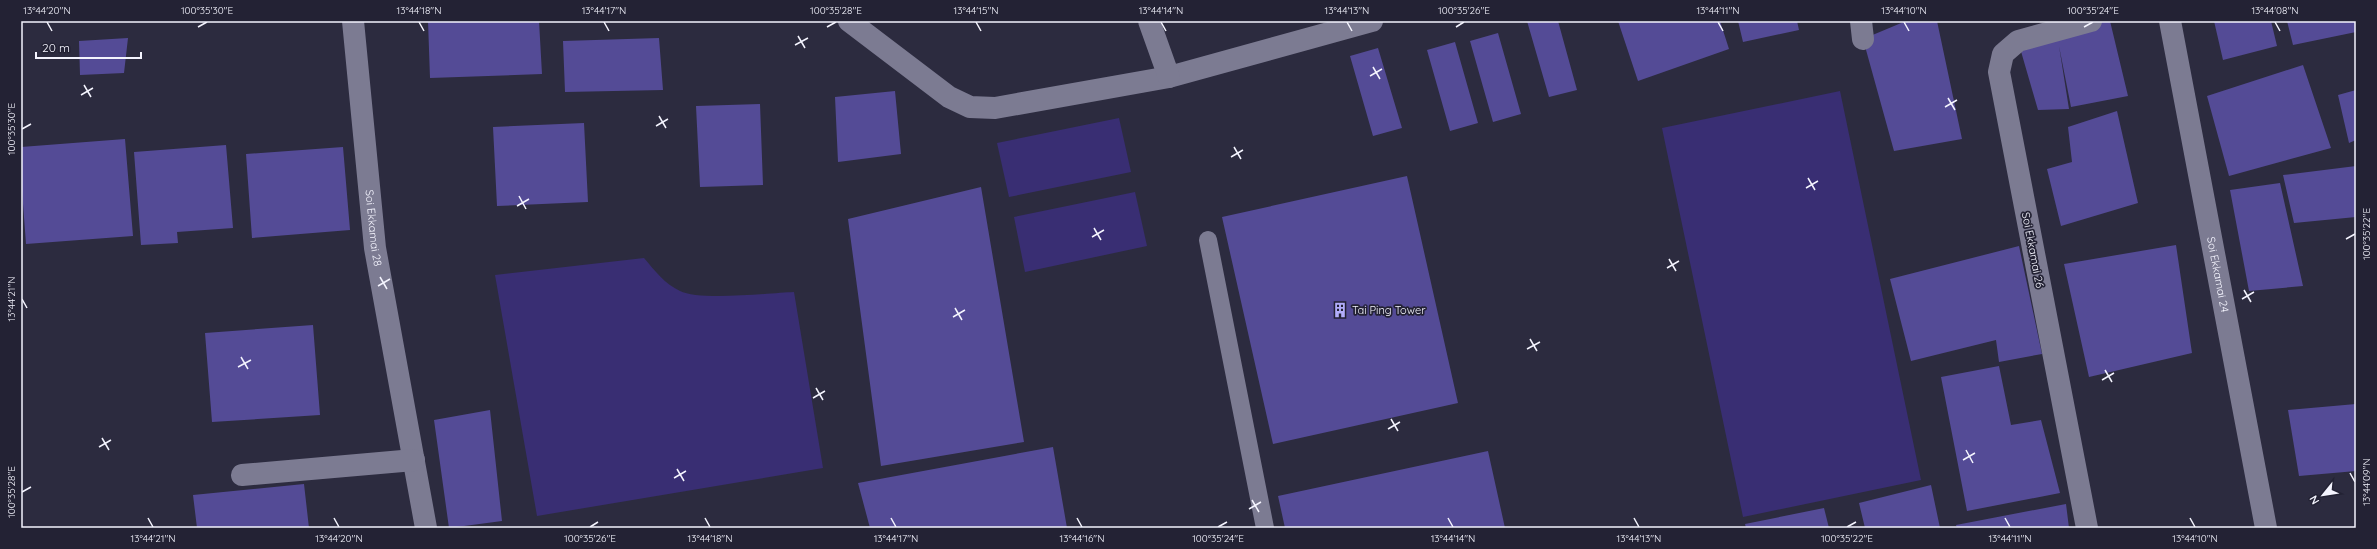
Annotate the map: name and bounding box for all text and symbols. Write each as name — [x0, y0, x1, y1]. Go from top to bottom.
text: 13°44'20"N — [23, 4, 71, 17]
text: 100°35'30"E — [181, 4, 233, 17]
text: 13°44'18"N — [397, 4, 441, 17]
text: 13°44'17"N — [582, 4, 626, 17]
text: 100°35'28"E — [810, 4, 862, 17]
text: 13°44'15"N — [954, 4, 999, 17]
text: 13°44'14"N — [1139, 4, 1183, 17]
text: 13°44'13"N — [1325, 4, 1369, 17]
text: 100°35'26"E — [1438, 4, 1490, 17]
text: 13°44'11"N — [1696, 4, 1740, 17]
text: 13°44'10"N — [1881, 4, 1927, 17]
text: 100°35'24"E — [2067, 4, 2119, 17]
text: 13°44'08"N — [2251, 4, 2299, 17]
scale bar — [36, 34, 141, 60]
text: 20 m — [42, 40, 70, 55]
text: 100°35'30"E — [5, 103, 18, 155]
street label: Soi Ekkamai 28 — [362, 189, 385, 267]
text: 100°35'22"E — [2360, 208, 2373, 260]
street label: Soi Ekkamai 26 — [2019, 211, 2047, 289]
street label: Soi Ekkamai 24 — [2204, 236, 2232, 314]
text: 13°44'21"N — [5, 276, 18, 322]
building icon: Tai Ping Tower — [1331, 301, 1349, 319]
place label: Tai Ping Tower — [1352, 303, 1426, 317]
text: 13°44'09"N — [2360, 458, 2373, 506]
text: 100°35'28"E — [5, 466, 18, 518]
north arrow — [2303, 475, 2343, 515]
text: N — [2306, 493, 2322, 507]
text: 13°44'21"N — [130, 532, 176, 545]
text: 13°44'20"N — [315, 532, 363, 545]
text: 100°35'26"E — [564, 532, 616, 545]
text: 13°44'18"N — [688, 532, 732, 545]
text: 13°44'17"N — [874, 532, 918, 545]
text: 13°44'16"N — [1060, 532, 1104, 545]
text: 100°35'24"E — [1192, 532, 1244, 545]
text: 13°44'14"N — [1431, 532, 1475, 545]
text: 13°44'13"N — [1617, 532, 1661, 545]
text: 100°35'22"E — [1821, 532, 1873, 545]
text: 13°44'11"N — [1988, 532, 2032, 545]
text: 13°44'10"N — [2172, 532, 2218, 545]

